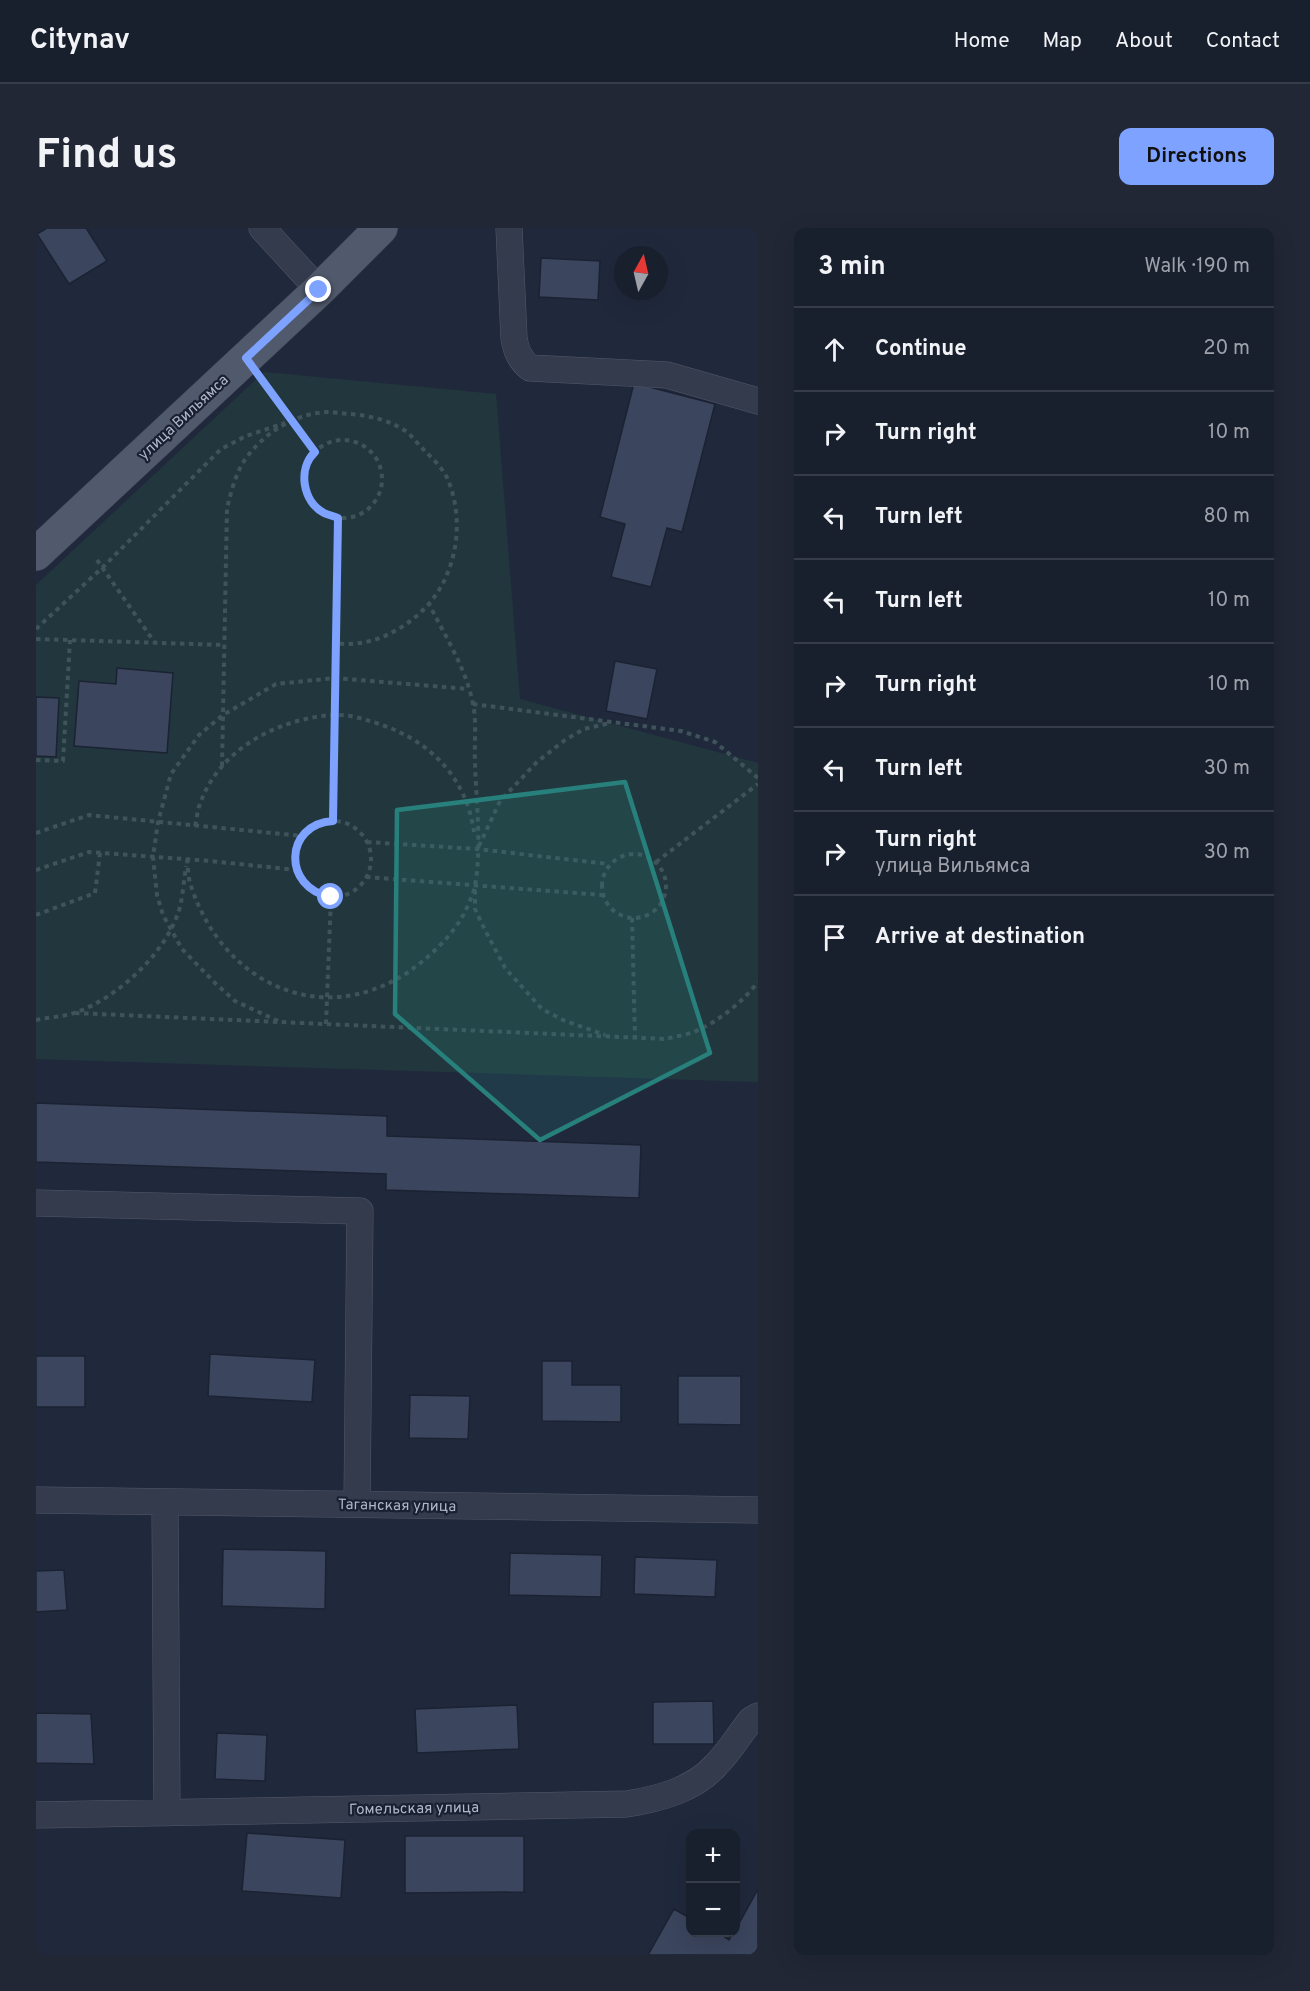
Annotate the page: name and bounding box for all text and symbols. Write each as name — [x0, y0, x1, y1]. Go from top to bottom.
text: Citynav — [30, 23, 130, 59]
text: Home — [954, 28, 1010, 55]
text: Map — [1043, 28, 1082, 55]
text: About — [1115, 28, 1173, 55]
text: Contact — [1206, 28, 1280, 55]
button: Directions — [1119, 128, 1274, 185]
text: Find us — [36, 130, 177, 183]
north arrow — [614, 246, 668, 300]
text: 3 min — [818, 251, 886, 284]
text: Walk · 190 m — [1144, 254, 1250, 280]
route end — [305, 276, 331, 302]
icon: ahead — [818, 333, 851, 366]
text: Continue — [875, 336, 966, 363]
text: 20 m — [1203, 336, 1250, 362]
street label: улица Вильямса — [135, 371, 233, 465]
icon: right — [818, 417, 851, 450]
text: Turn right — [875, 420, 977, 447]
text: 10 m — [1208, 420, 1250, 446]
icon: left — [818, 501, 851, 534]
text: Turn left — [875, 504, 963, 531]
text: 80 m — [1204, 504, 1250, 530]
icon: left — [818, 585, 851, 618]
text: Turn left — [875, 588, 963, 615]
text: 10 m — [1208, 588, 1250, 614]
icon: right — [818, 669, 851, 702]
text: Turn right — [875, 672, 977, 699]
text: 10 m — [1208, 672, 1250, 698]
icon: left — [818, 753, 851, 786]
text: Turn left — [875, 756, 963, 783]
text: 30 m — [1204, 756, 1250, 782]
text: Turn right — [875, 827, 977, 854]
icon: right — [818, 837, 851, 870]
text: 30 m — [1204, 840, 1250, 866]
text: улица Вильямса — [875, 854, 1030, 880]
route start — [317, 883, 343, 909]
icon: arrive — [818, 921, 851, 954]
text: Arrive at destination — [875, 924, 1085, 951]
street label: Таганская улица — [338, 1496, 456, 1517]
street label: Гомельская улица — [349, 1799, 479, 1820]
map controls — [686, 1829, 740, 1937]
button: + — [686, 1829, 740, 1883]
button: − — [686, 1883, 740, 1937]

